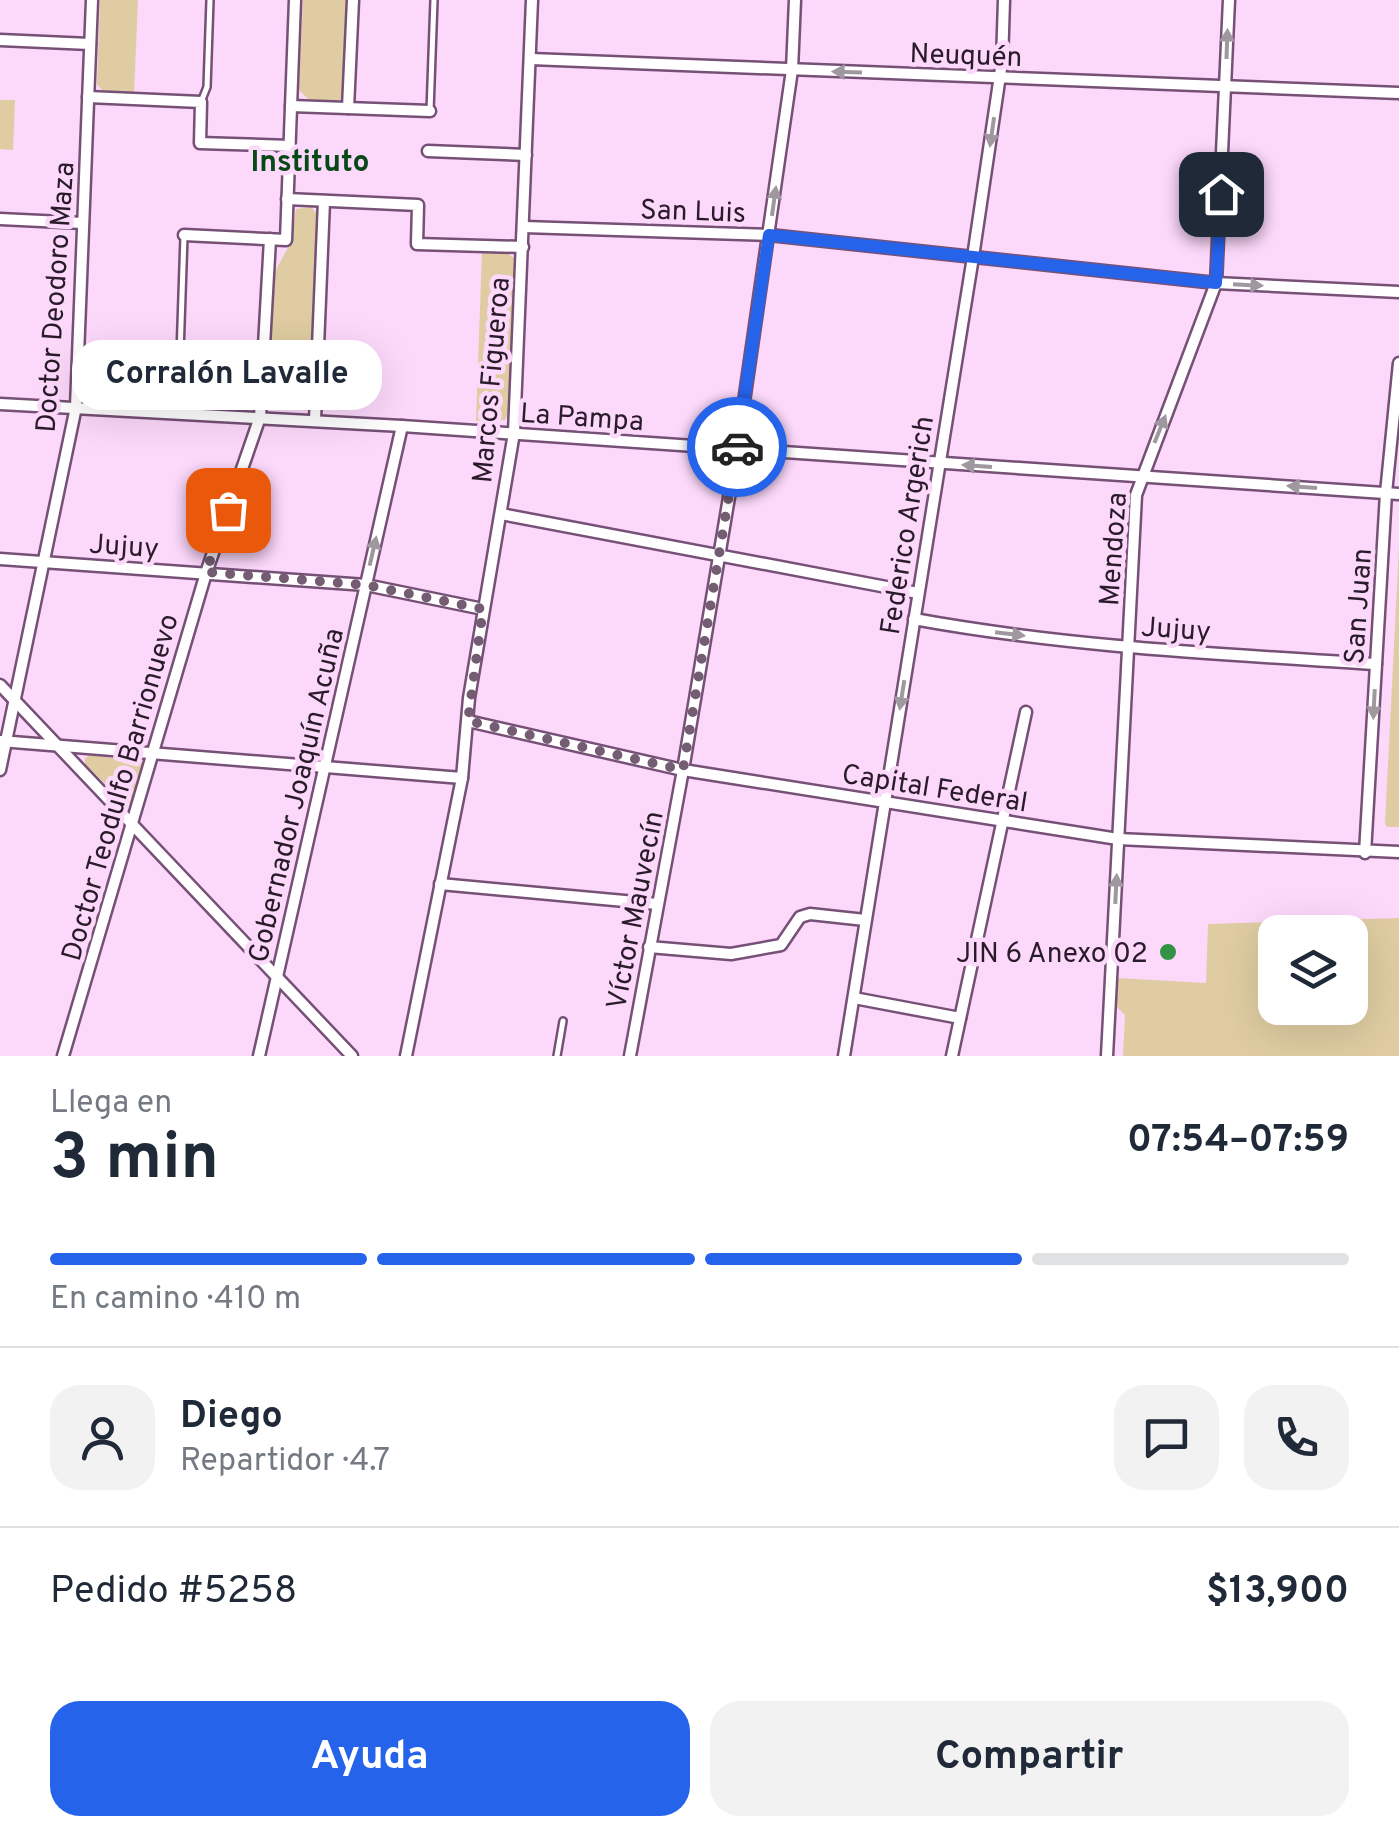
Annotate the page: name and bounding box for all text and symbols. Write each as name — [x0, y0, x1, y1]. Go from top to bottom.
one-way arrow — [1219, 28, 1235, 60]
street label: Neuquén — [909, 37, 1023, 77]
one-way arrow — [830, 63, 862, 79]
one-way arrow — [983, 116, 999, 148]
district label: Instituto — [250, 145, 370, 182]
pin — [1179, 152, 1264, 237]
street label: Doctor Deodoro Maza — [30, 161, 84, 434]
icon: home — [1194, 167, 1249, 222]
one-way arrow — [766, 184, 782, 216]
street label: San Luis — [639, 193, 746, 233]
street label: Marcos Figueroa — [466, 276, 520, 485]
one-way arrow — [1233, 277, 1265, 293]
callout: Corralón Lavalle — [73, 340, 383, 410]
text: Corralón Lavalle — [105, 355, 349, 395]
street label: La Pampa — [519, 397, 645, 441]
courier — [687, 397, 787, 497]
street label: Federico Argerich — [874, 413, 944, 637]
one-way arrow — [1152, 414, 1168, 443]
icon: car — [710, 420, 765, 475]
one-way arrow — [961, 458, 993, 474]
pin — [186, 468, 271, 553]
one-way arrow — [1285, 479, 1317, 495]
icon: bag — [201, 483, 256, 538]
street label: Mendoza — [1093, 491, 1137, 607]
street label: Jujuy — [88, 528, 160, 568]
one-way arrow — [366, 535, 382, 566]
street label: San Juan — [1338, 547, 1382, 665]
street label: Doctor Teodulfo Barrionuevo — [55, 610, 189, 966]
street label: Jujuy — [1140, 611, 1212, 651]
street label: Gobernador Joaquín Acuña — [242, 625, 354, 966]
one-way arrow — [995, 626, 1027, 642]
one-way arrow — [894, 679, 909, 711]
one-way arrow — [1365, 689, 1381, 721]
street label: Capital Federal — [839, 758, 1030, 822]
street label: Víctor Mauvecín — [600, 808, 674, 1013]
one-way arrow — [1108, 872, 1124, 904]
map controls — [1258, 915, 1368, 1025]
button: layers — [1258, 915, 1368, 1025]
place label: JIN 6 Anexo 02 — [956, 937, 1148, 973]
marker: JIN 6 Anexo 02 — [1157, 941, 1179, 963]
text: Llega en — [50, 1084, 172, 1124]
text: 07:54–07:59 — [1127, 1117, 1349, 1166]
text: 3 min — [50, 1120, 219, 1202]
text: En camino · 410 m — [50, 1280, 301, 1320]
button: person — [50, 1385, 155, 1490]
button: chat — [1114, 1385, 1219, 1490]
button: phone — [1244, 1385, 1349, 1490]
text: Diego — [180, 1393, 283, 1442]
text: Repartidor · 4.7 — [180, 1442, 390, 1482]
text: Pedido #5258 — [50, 1568, 297, 1617]
text: $13,900 — [1206, 1568, 1349, 1617]
button: Ayuda — [50, 1701, 690, 1816]
button: Compartir — [710, 1701, 1349, 1816]

